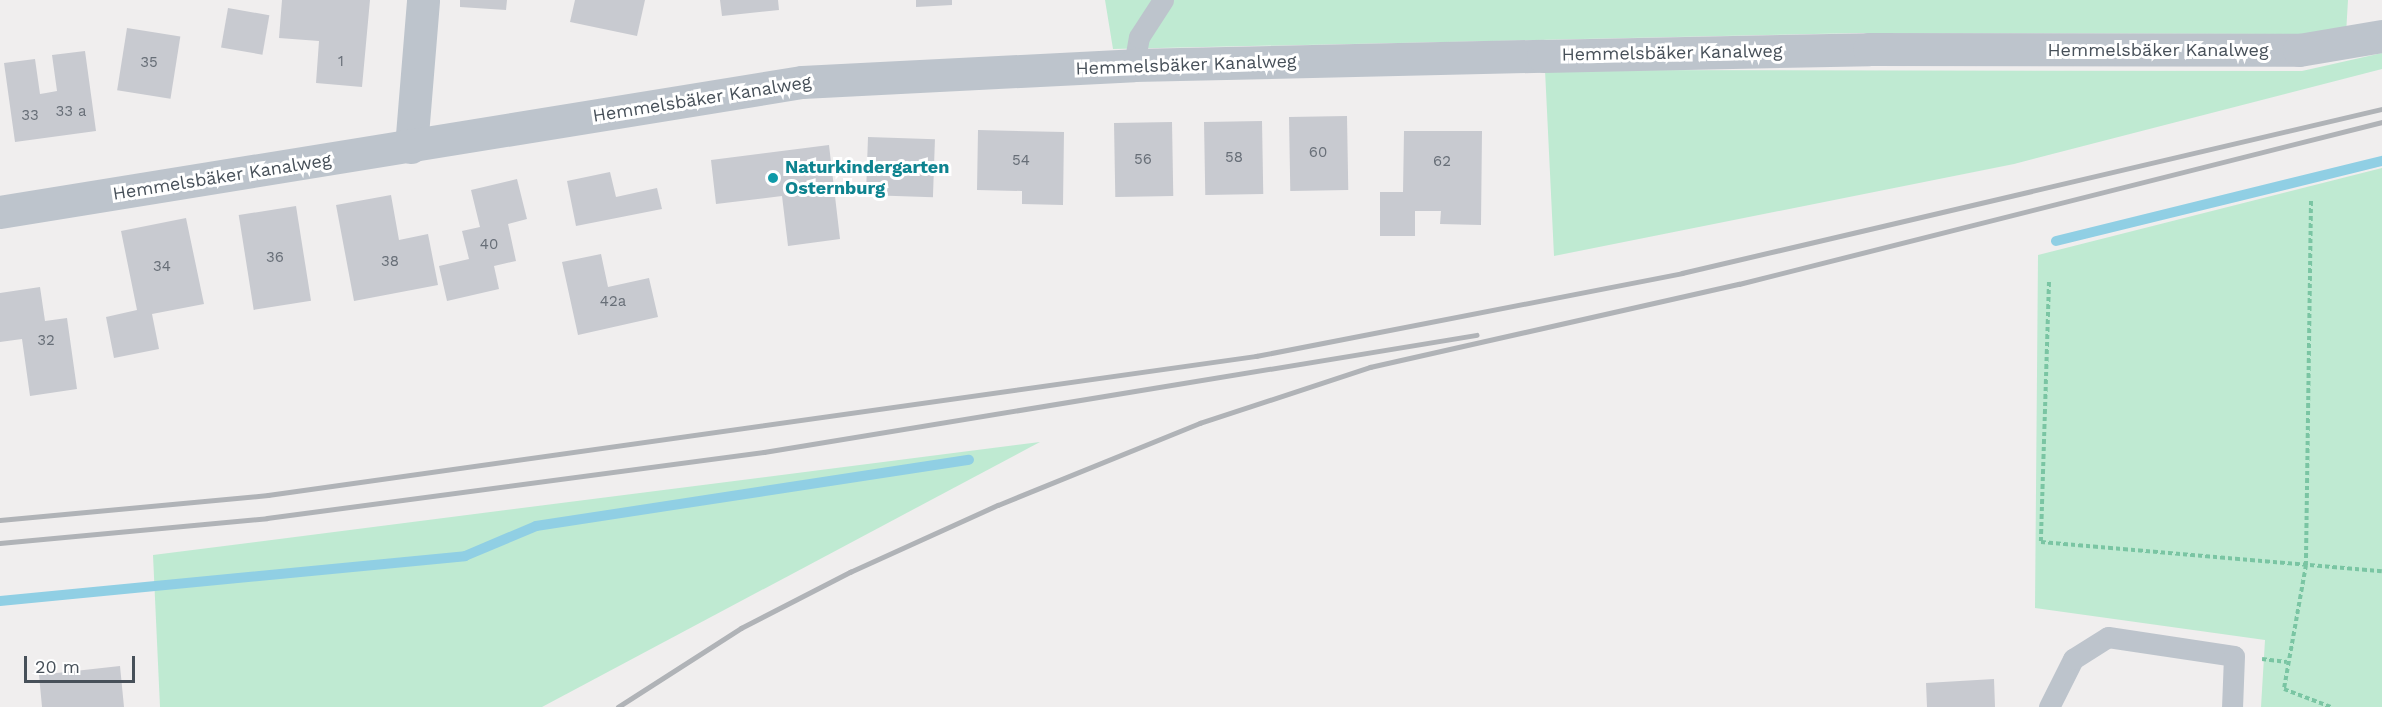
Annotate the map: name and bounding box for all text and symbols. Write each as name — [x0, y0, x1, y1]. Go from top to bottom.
street label: Hemmelsbäker Kanalweg — [2047, 39, 2269, 61]
street label: Hemmelsbäker Kanalweg — [1561, 40, 1783, 66]
street label: Hemmelsbäker Kanalweg — [1075, 50, 1297, 80]
house number: 1 — [338, 53, 344, 71]
house number: 35 — [140, 54, 158, 72]
street label: Hemmelsbäker Kanalweg — [591, 71, 813, 127]
house number: 33 a — [55, 103, 87, 121]
house number: 33 — [21, 107, 39, 125]
house number: 60 — [1309, 144, 1327, 162]
street label: Hemmelsbäker Kanalweg — [111, 149, 333, 205]
house number: 58 — [1225, 149, 1243, 167]
house number: 56 — [1134, 151, 1152, 169]
house number: 54 — [1012, 152, 1030, 170]
house number: 62 — [1433, 153, 1451, 171]
place label: Naturkindergarten Osternburg — [785, 157, 949, 200]
marker: Naturkindergarten Osternburg — [766, 171, 780, 185]
house number: 40 — [480, 236, 498, 254]
house number: 36 — [266, 249, 284, 267]
house number: 38 — [381, 253, 399, 271]
house number: 34 — [153, 258, 171, 276]
house number: 42a — [600, 293, 626, 311]
house number: 32 — [37, 332, 55, 350]
scale bar — [27, 644, 138, 682]
text: 20 m — [35, 656, 80, 677]

